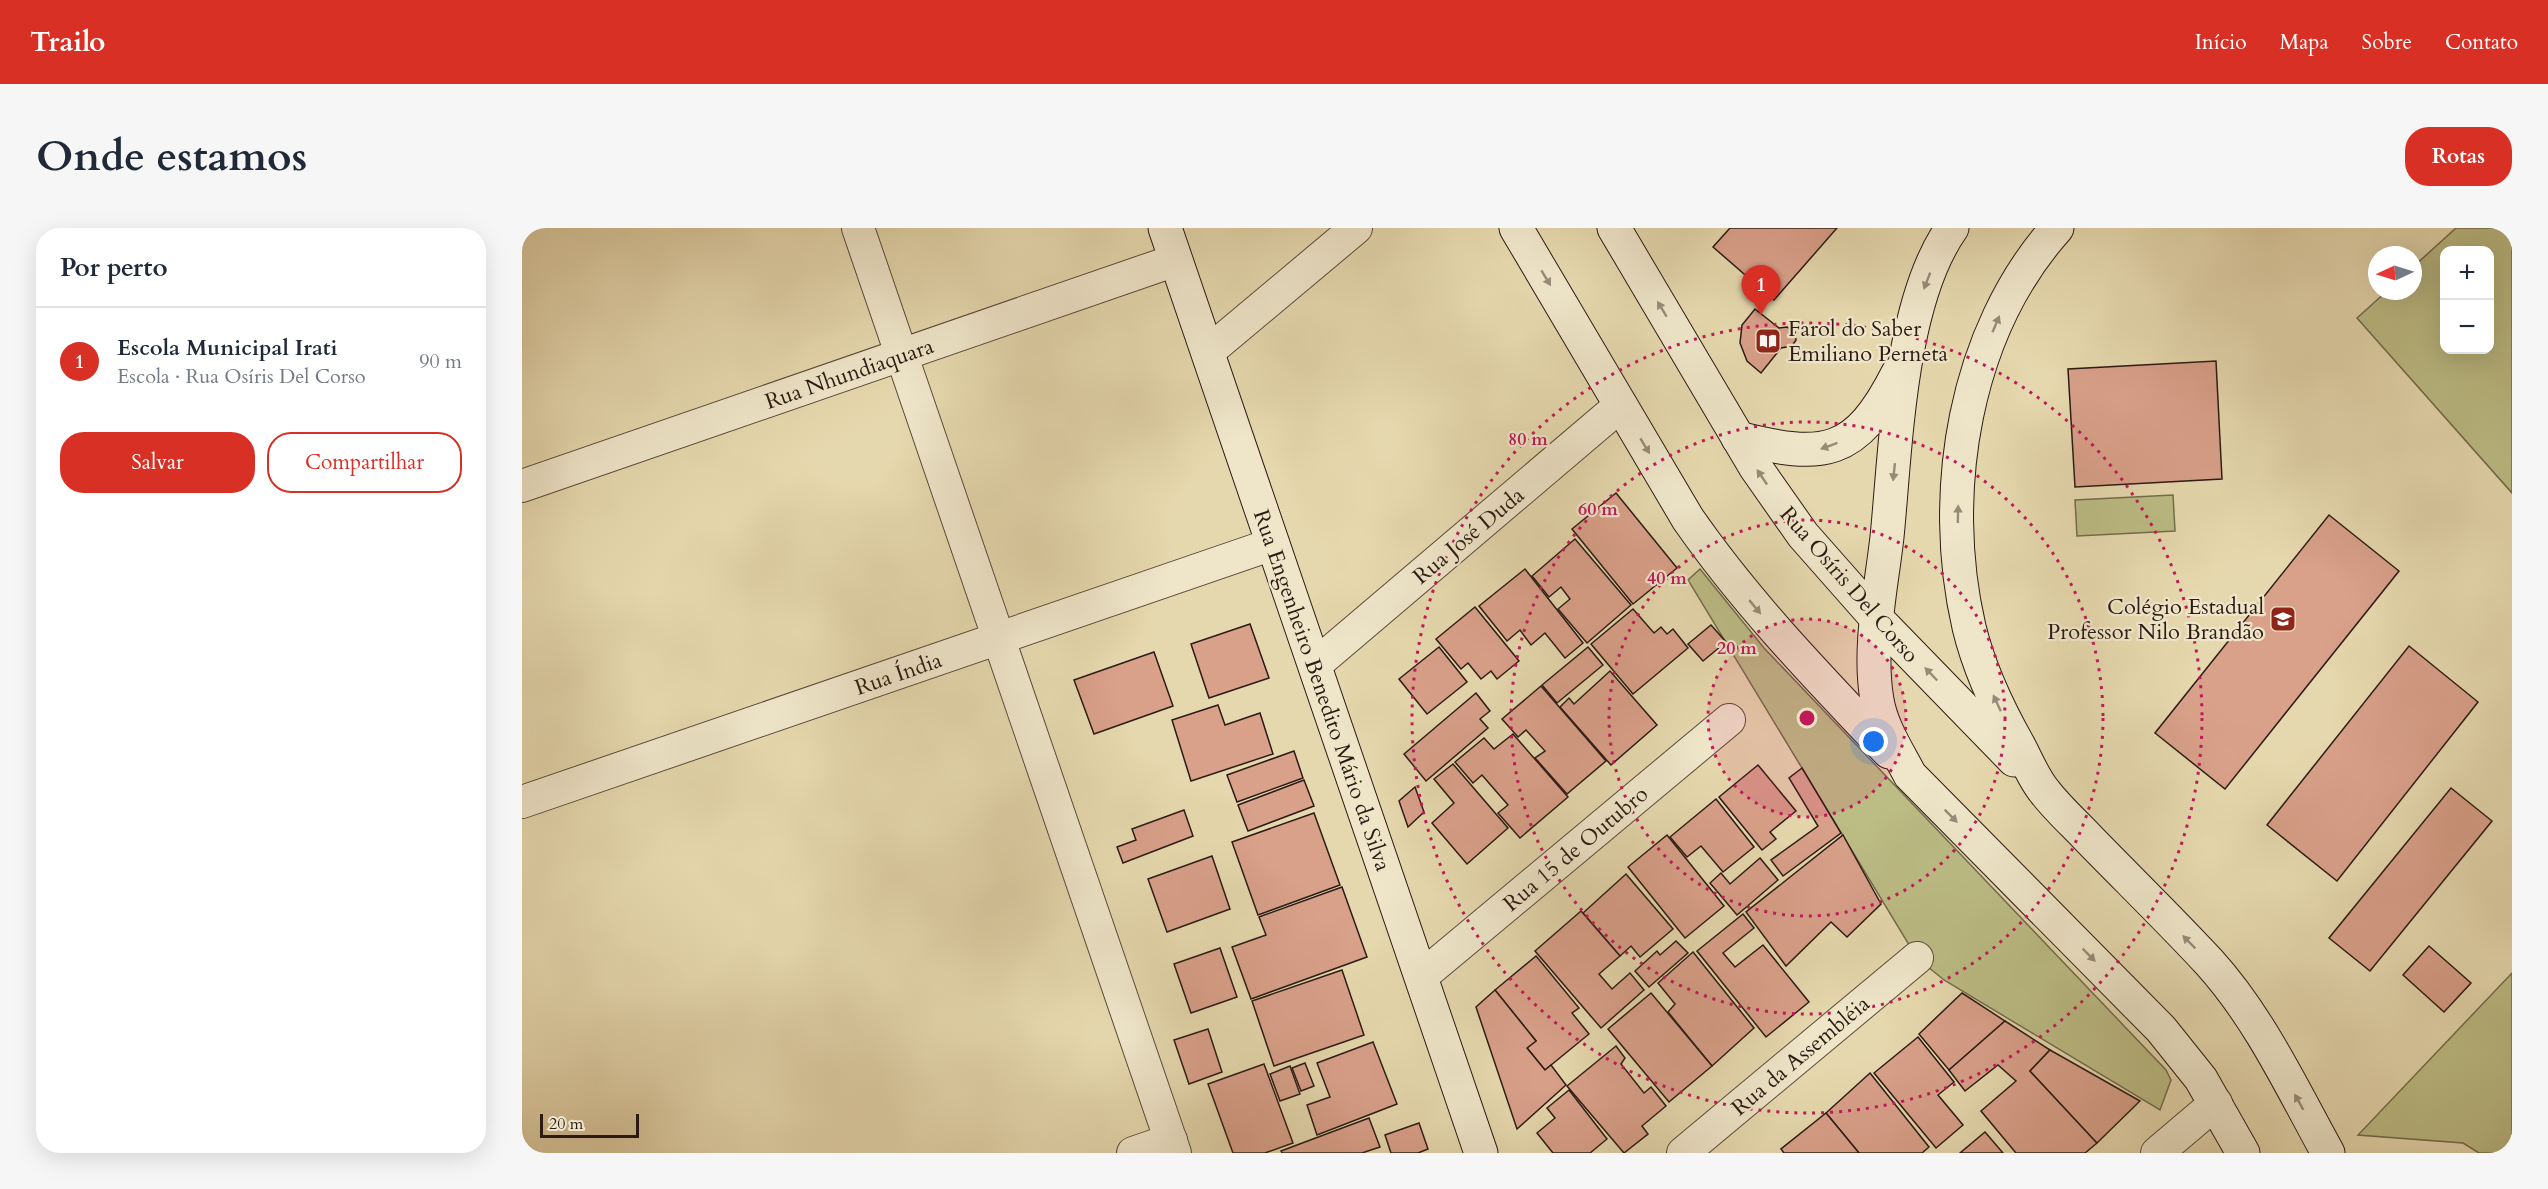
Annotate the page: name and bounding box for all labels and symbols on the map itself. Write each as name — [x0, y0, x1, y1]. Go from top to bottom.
north arrow — [2368, 246, 2422, 300]
pin: 1 — [1742, 266, 1780, 315]
one-way arrow — [1541, 270, 1551, 287]
one-way arrow — [1921, 272, 1931, 290]
one-way arrow — [1657, 301, 1668, 317]
place label: Farol do Saber Emiliano Perneta — [1788, 314, 1948, 369]
one-way arrow — [1991, 315, 2001, 333]
library icon: Farol do Saber Emiliano Perneta — [1753, 326, 1783, 356]
street label: Rua Nhundiaquara — [761, 331, 938, 417]
text: 80 m — [1508, 427, 1548, 452]
one-way arrow — [1640, 438, 1651, 454]
one-way arrow — [1820, 442, 1838, 452]
one-way arrow — [1889, 463, 1899, 482]
one-way arrow — [1756, 469, 1767, 485]
street label: Rua José Duda — [1407, 480, 1531, 591]
text: 60 m — [1578, 497, 1618, 522]
street label: Rua Osíris Del Corso — [1773, 500, 1926, 669]
one-way arrow — [1953, 505, 1963, 524]
street label: Rua Engenheiro Benedito Mário da Silva — [1246, 506, 1398, 876]
text: 40 m — [1647, 566, 1687, 591]
place label: Colégio Estadual Professor Nilo Brandão — [2047, 592, 2264, 647]
one-way arrow — [1748, 599, 1761, 614]
school or university icon: Colégio Estadual Professor Nilo Brandão — [2268, 604, 2298, 634]
text: 20 m — [1717, 636, 1757, 661]
street label: Rua Índia — [851, 645, 946, 703]
one-way arrow — [1924, 668, 1938, 682]
one-way arrow — [1992, 695, 2001, 712]
centre of rings — [1797, 708, 1817, 728]
your location — [1859, 727, 1888, 756]
street label: Rua 15 de Outubro — [1497, 779, 1655, 918]
one-way arrow — [1944, 809, 1958, 823]
one-way arrow — [2182, 936, 2196, 950]
one-way arrow — [2081, 947, 2095, 961]
street label: Rua da Assembléia — [1725, 989, 1877, 1123]
one-way arrow — [2294, 1093, 2304, 1110]
scale bar — [540, 1111, 639, 1138]

